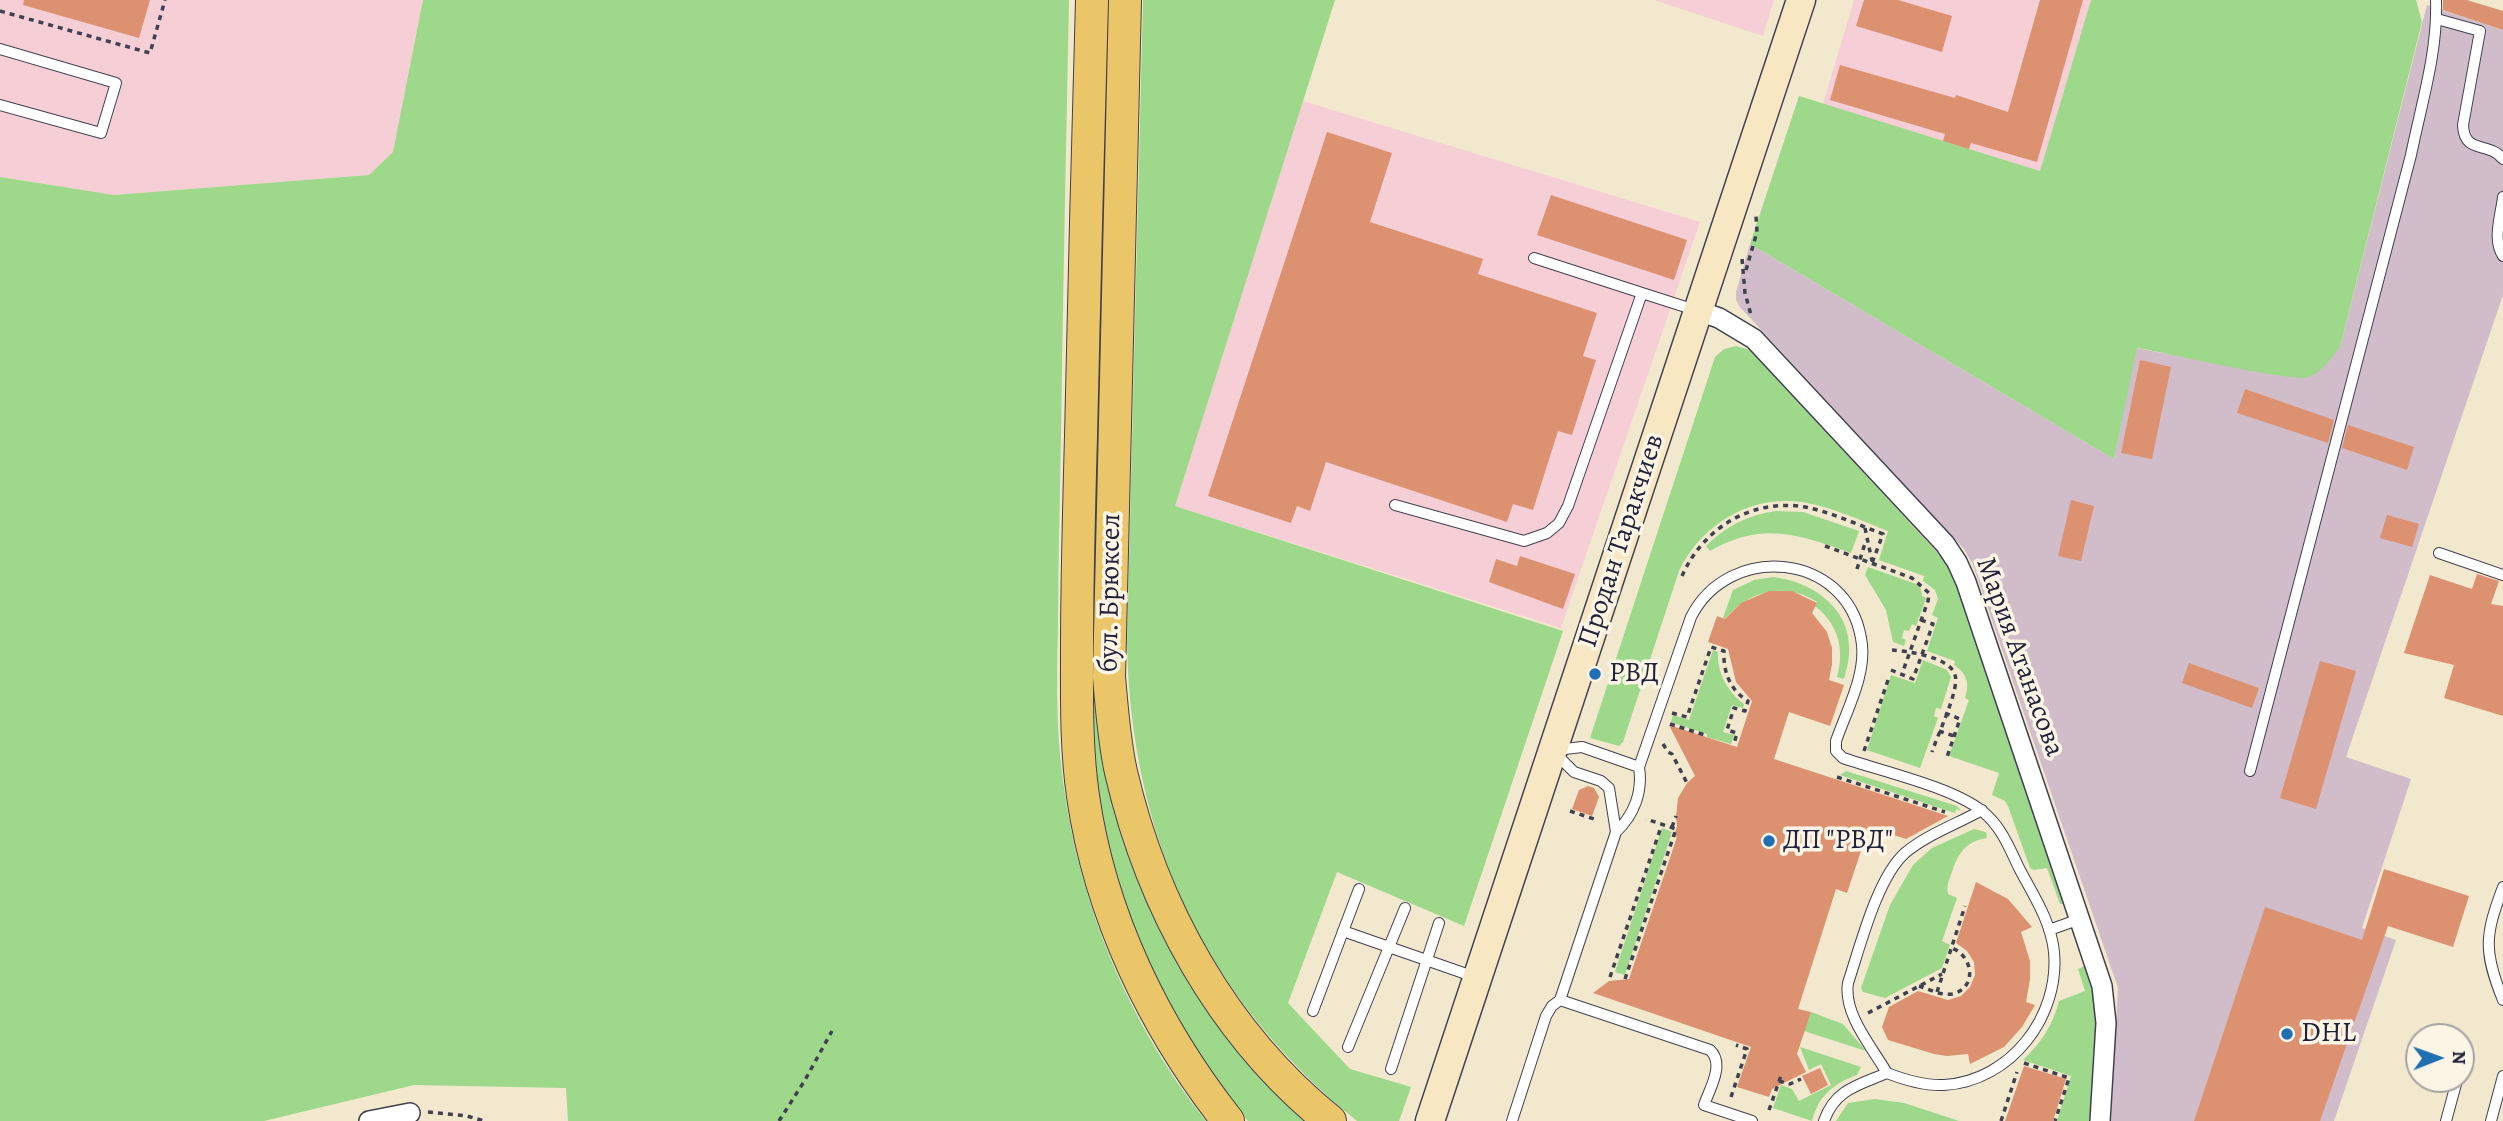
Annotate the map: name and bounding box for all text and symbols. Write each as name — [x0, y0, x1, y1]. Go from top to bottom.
street label: Продан Таракчиев — [1572, 430, 1672, 652]
street label: бул. Брюксел — [1093, 513, 1129, 673]
street label: Мария Атанасова — [1967, 553, 2071, 761]
place label: РВД — [1609, 657, 1659, 691]
marker: РВД — [1587, 666, 1603, 682]
place label: ДП "РВД" — [1783, 824, 1893, 858]
marker: ДП "РВД" — [1761, 833, 1777, 849]
place label: DHL — [2301, 1017, 2356, 1051]
north arrow — [2405, 1023, 2475, 1093]
marker: DHL — [2279, 1026, 2295, 1042]
text: N — [2446, 1051, 2472, 1065]

